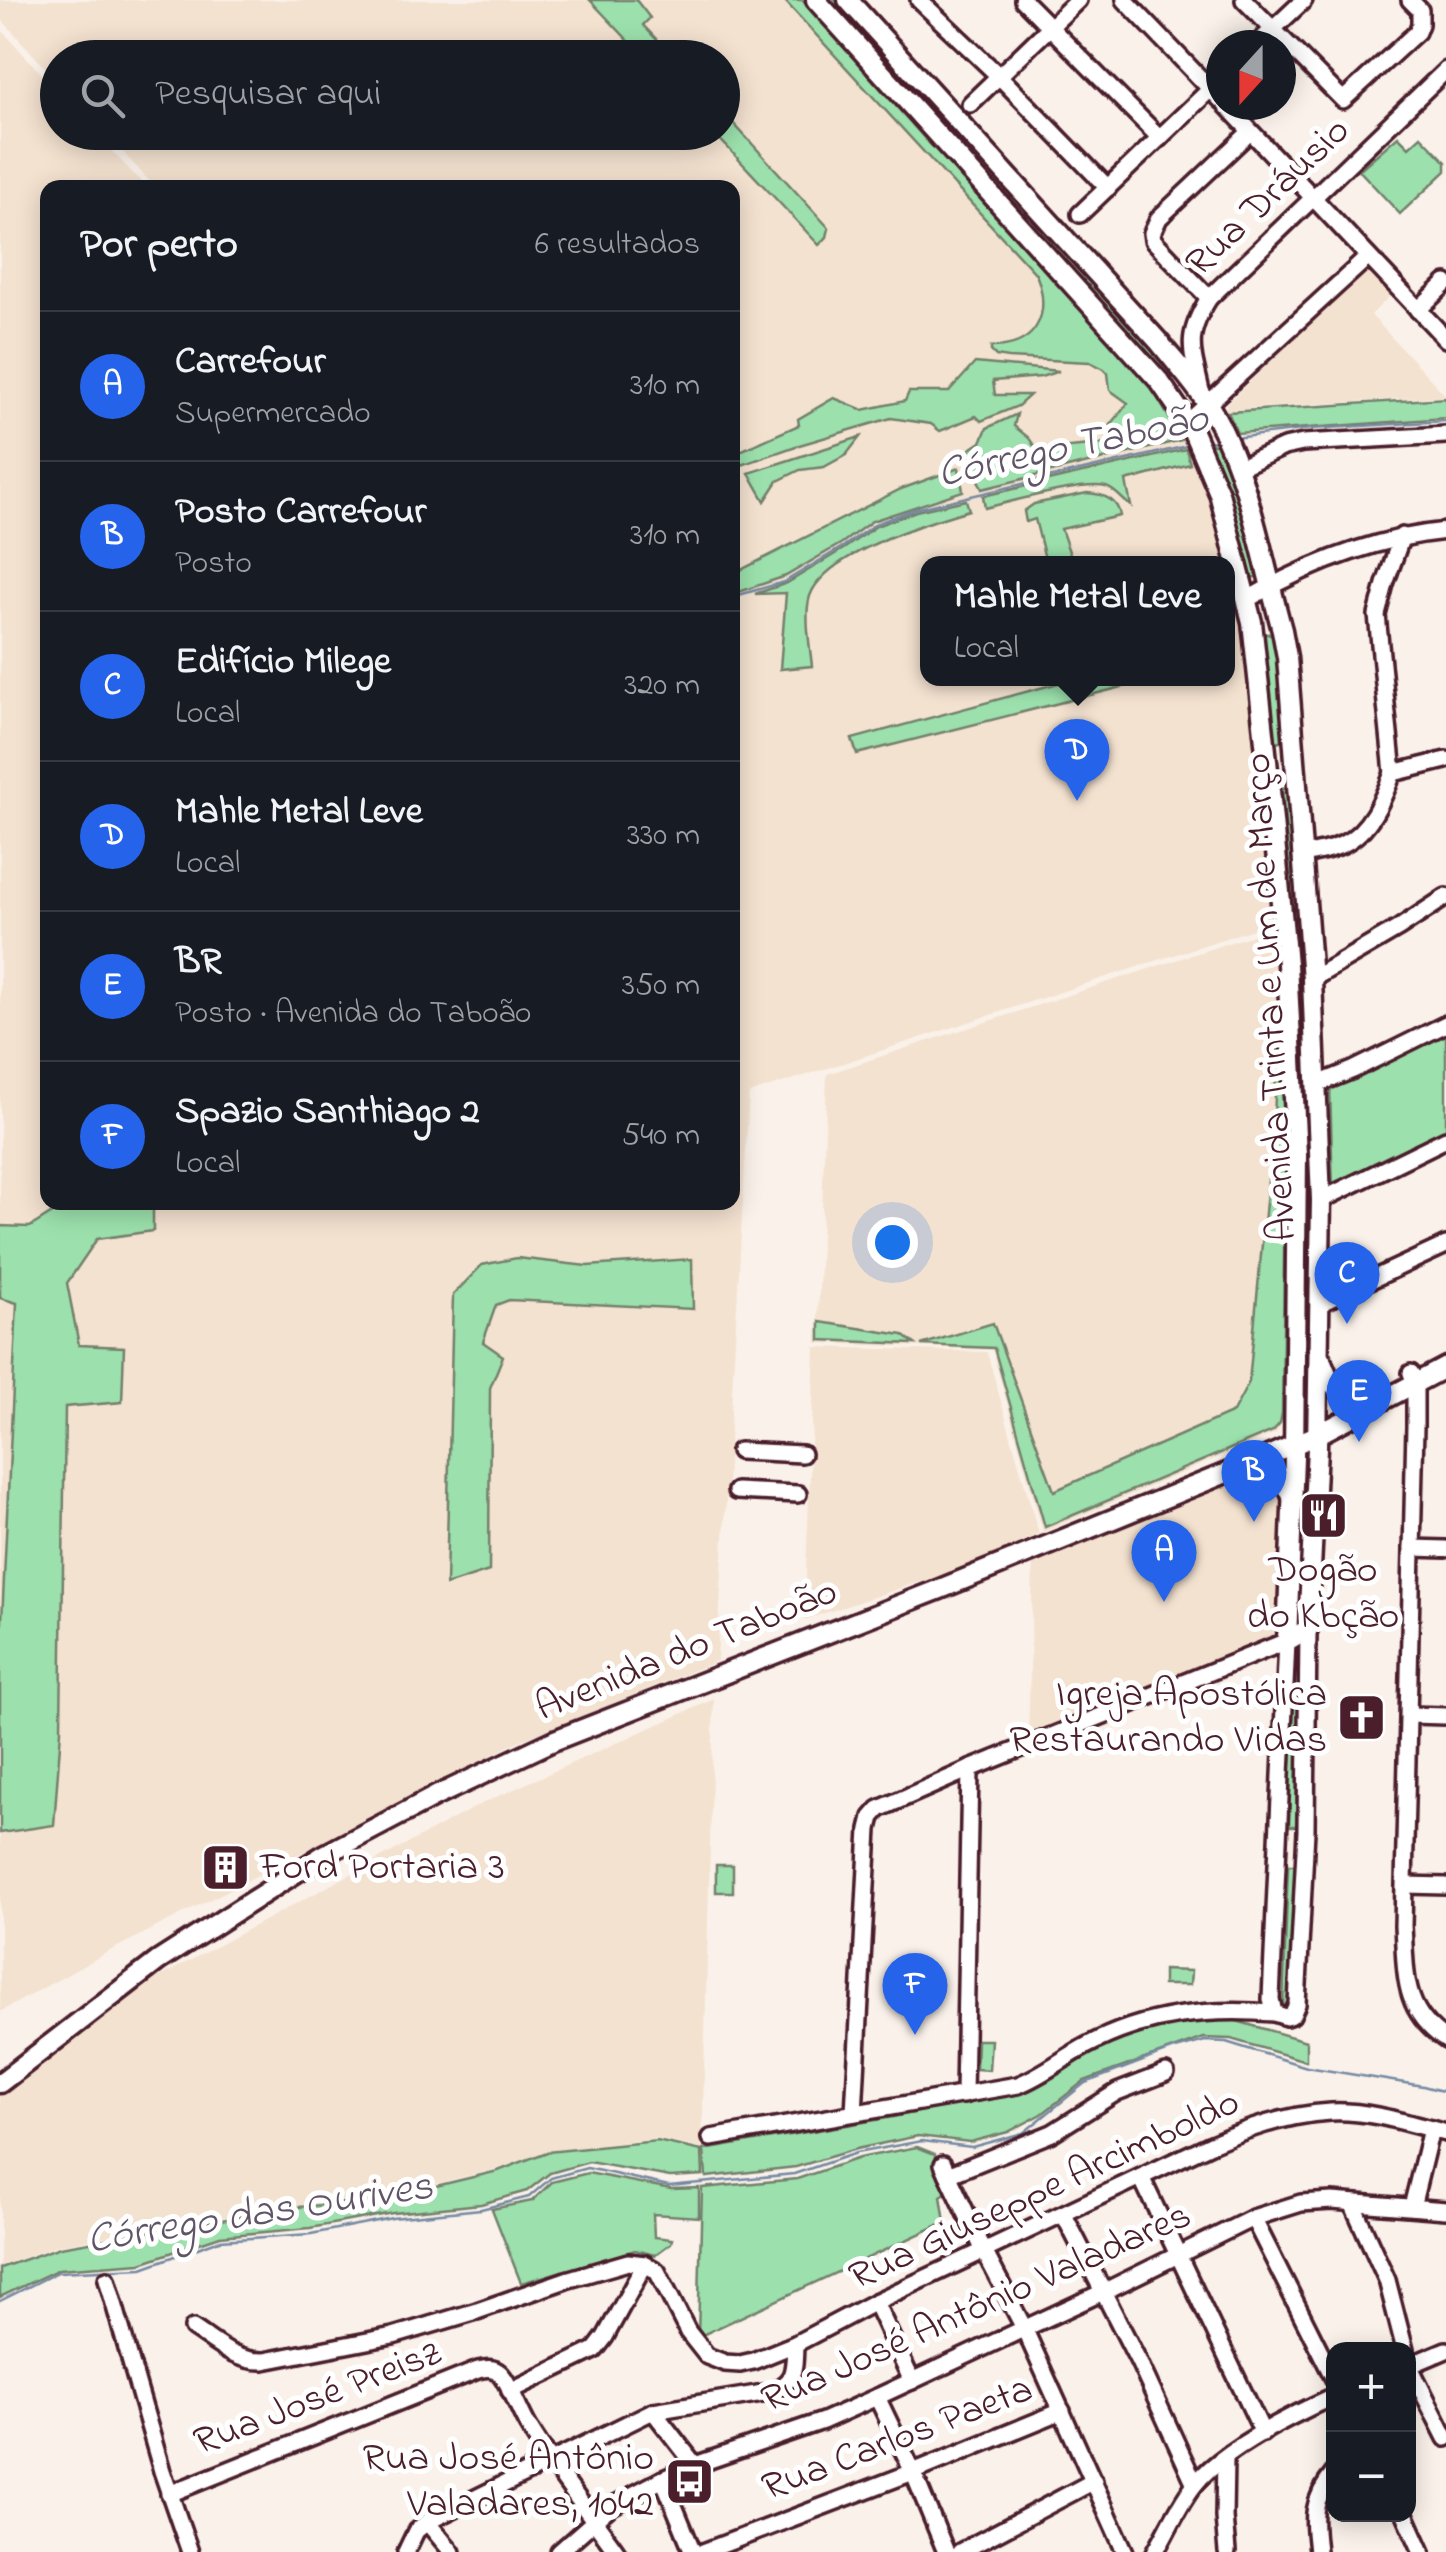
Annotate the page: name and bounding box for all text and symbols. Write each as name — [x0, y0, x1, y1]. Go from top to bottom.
north arrow — [1206, 30, 1296, 120]
search box — [40, 40, 740, 150]
text: Pesquisar aqui — [155, 67, 381, 123]
icon: search — [75, 68, 130, 123]
street label: Rua Dráusio — [1173, 104, 1365, 292]
text: Por perto — [80, 215, 238, 276]
text: 6 resultados — [535, 222, 700, 269]
text: Carrefour — [175, 335, 325, 391]
text: A — [103, 363, 122, 410]
text: 310 m — [630, 363, 700, 410]
water label: Córrego Taboão — [932, 388, 1215, 506]
text: Supermercado — [175, 391, 371, 438]
text: Posto Carrefour — [175, 485, 426, 541]
text: B — [102, 513, 123, 560]
text: 310 m — [630, 513, 700, 560]
text: Posto — [175, 541, 252, 588]
popup — [920, 556, 1235, 686]
text: Mahle Metal Leve — [954, 570, 1201, 626]
text: Local — [954, 626, 1019, 673]
text: Edifício Milege — [175, 635, 391, 691]
text: C — [104, 663, 121, 710]
text: 320 m — [624, 663, 700, 710]
text: Local — [175, 691, 240, 738]
pin: D — [1044, 718, 1110, 801]
street label: Avenida Trinta e Um de Março — [1230, 751, 1314, 1243]
text: Mahle Metal Leve — [175, 785, 423, 841]
text: D — [101, 813, 124, 860]
text: 330 m — [627, 813, 700, 860]
text: Local — [175, 841, 240, 888]
text: BR — [175, 935, 222, 991]
text: E — [103, 963, 122, 1010]
text: 350 m — [622, 963, 700, 1010]
text: Posto · Avenida do Taboão — [175, 991, 532, 1038]
text: Spazio Santhiago 2 — [175, 1085, 480, 1141]
text: F — [102, 1113, 123, 1160]
text: 540 m — [622, 1113, 700, 1160]
text: Local — [175, 1141, 240, 1188]
your location — [867, 1217, 918, 1268]
pin: C — [1314, 1242, 1380, 1324]
pin: E — [1326, 1360, 1392, 1442]
pin: B — [1222, 1440, 1286, 1522]
restaurant icon: Dogão do Kbção — [1297, 1490, 1349, 1542]
pin: A — [1132, 1520, 1196, 1602]
place label: Dogão do Kbção — [1247, 1542, 1399, 1647]
street label: Avenida do Taboão — [527, 1564, 847, 1738]
place label: Igreja Apostólica Restaurando Vidas — [1009, 1666, 1327, 1771]
church icon: Igreja Apostólica Restaurando Vidas — [1336, 1692, 1388, 1744]
place label: Ford Portaria 3 — [259, 1839, 505, 1898]
building icon: Ford Portaria 3 — [199, 1842, 251, 1894]
pin: F — [882, 1952, 948, 2035]
street label: Rua Giuseppe Arcimboldo — [840, 2074, 1250, 2308]
water label: Córrego das Ourives — [83, 2156, 438, 2272]
street label: Rua José Antônio Valadares — [753, 2188, 1201, 2430]
street label: Rua José Preisz — [186, 2325, 450, 2473]
map controls — [1326, 2342, 1416, 2522]
button: + — [1326, 2342, 1416, 2432]
street label: Rua Carlos Paeta — [754, 2361, 1042, 2519]
place label: Rua José Antônio Valadares, 1042 — [363, 2430, 654, 2535]
button: − — [1326, 2432, 1416, 2522]
bus stop icon: Rua José Antônio Valadares, 1042 — [663, 2456, 715, 2508]

